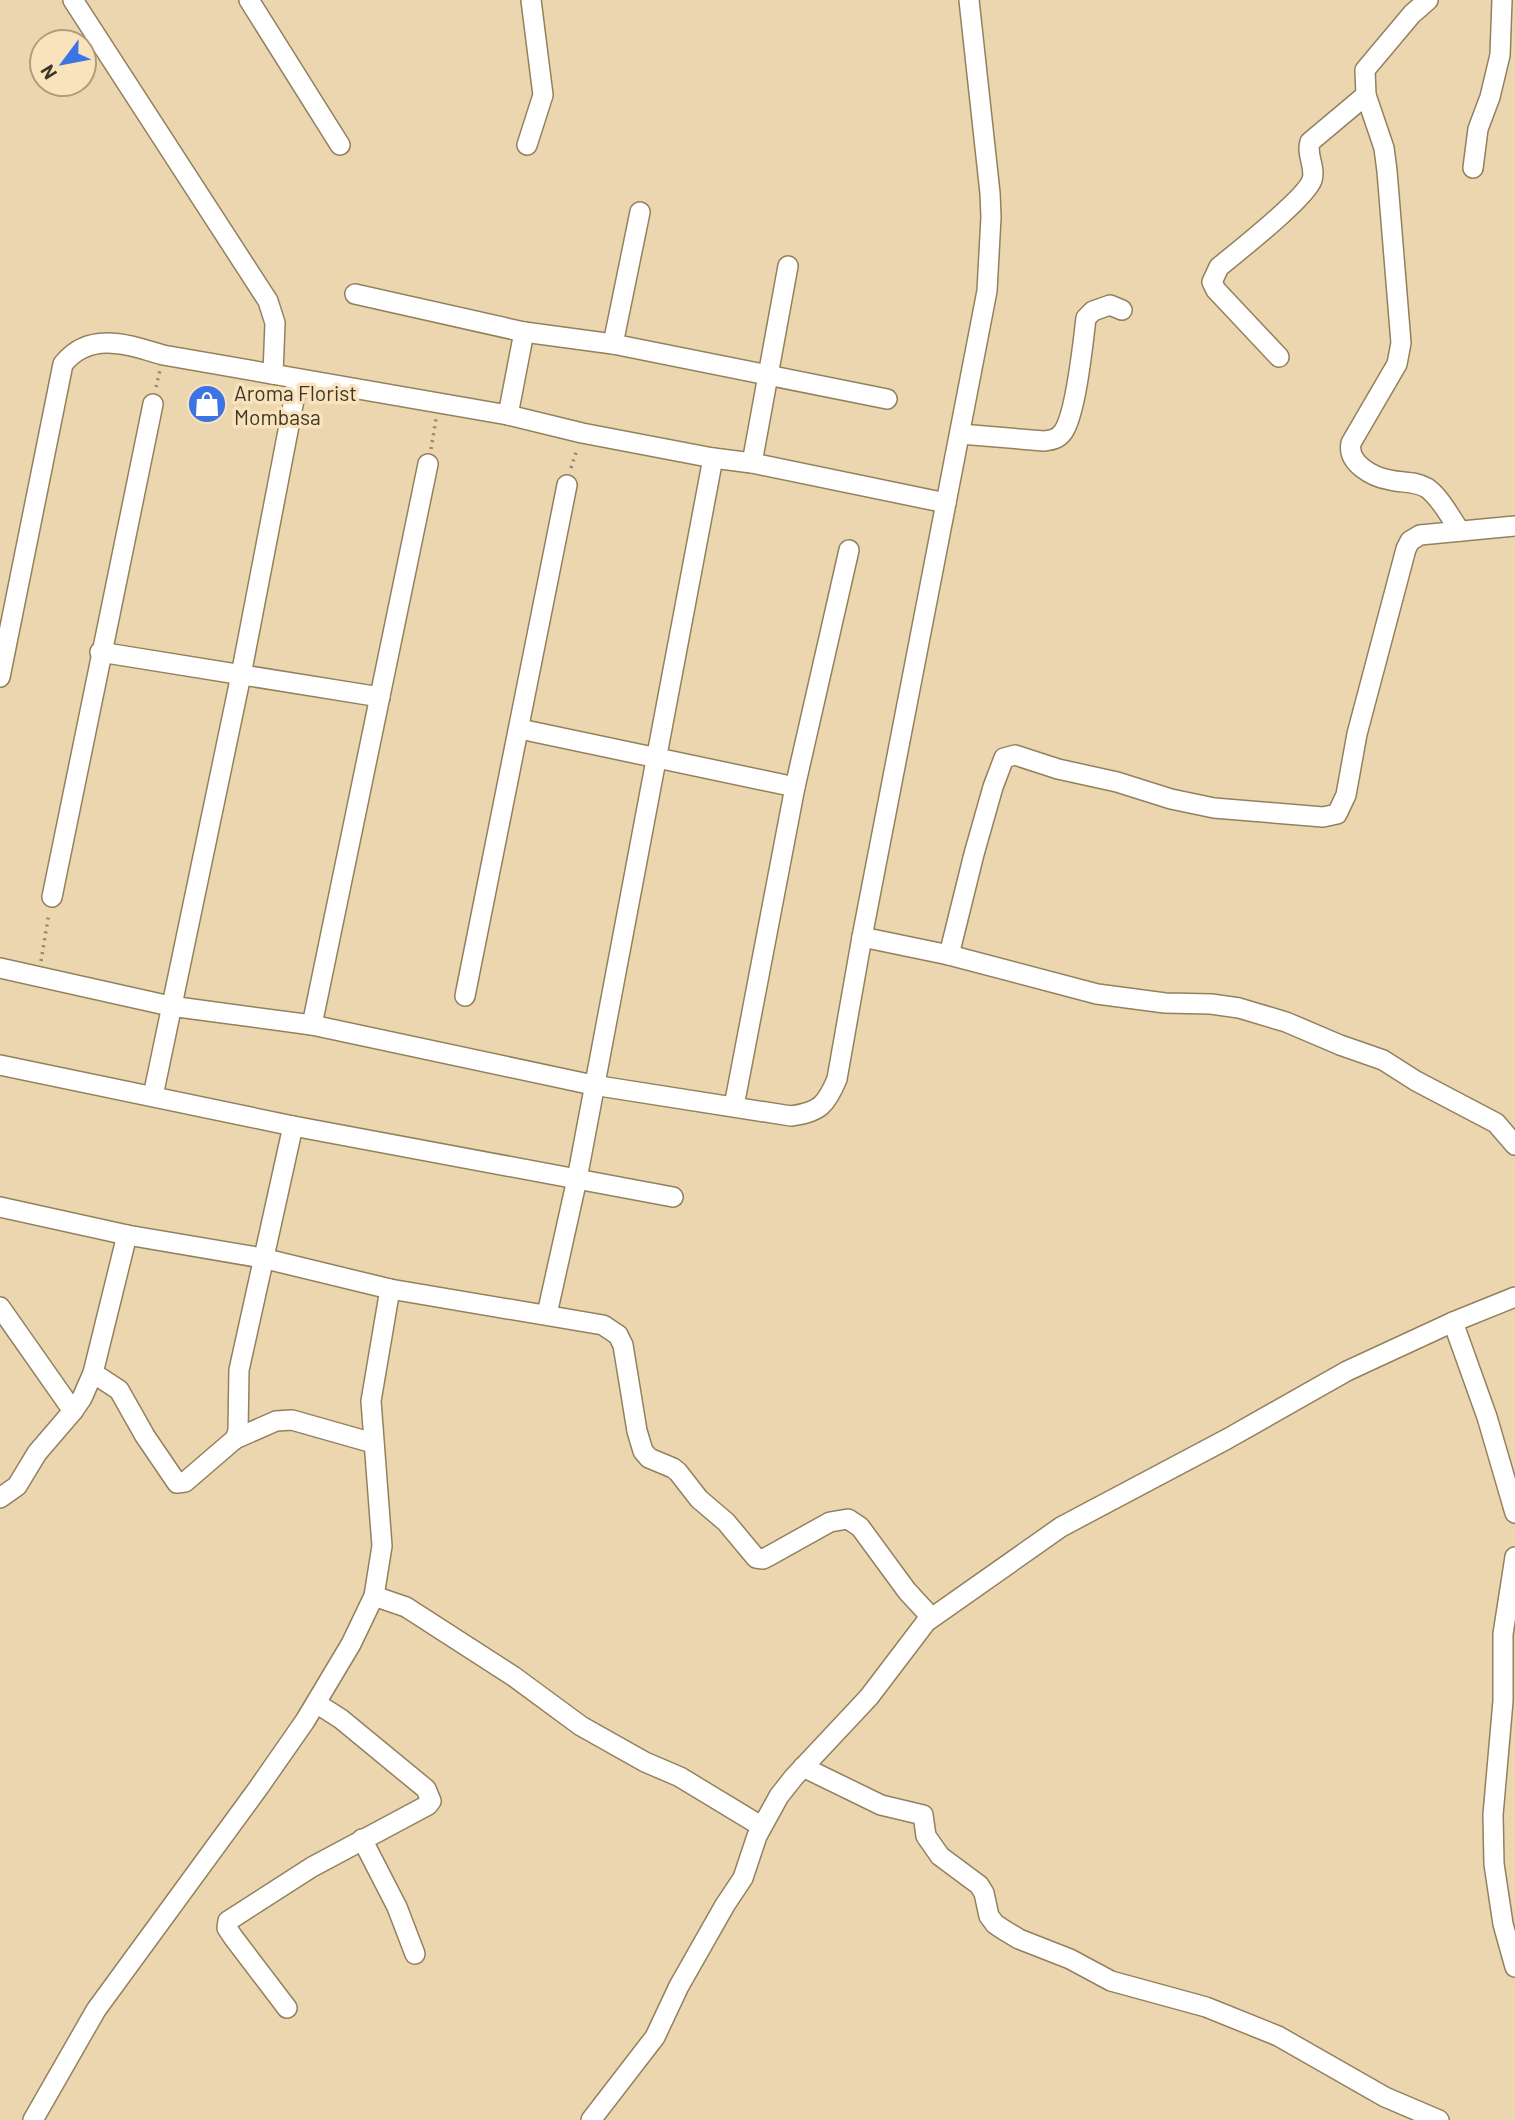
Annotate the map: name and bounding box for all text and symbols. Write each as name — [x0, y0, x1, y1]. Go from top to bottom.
north arrow — [28, 28, 98, 98]
text: N — [35, 61, 61, 84]
place label: Aroma Florist Mombasa — [234, 380, 357, 429]
shop icon: Aroma Florist Mombasa — [186, 383, 228, 425]

